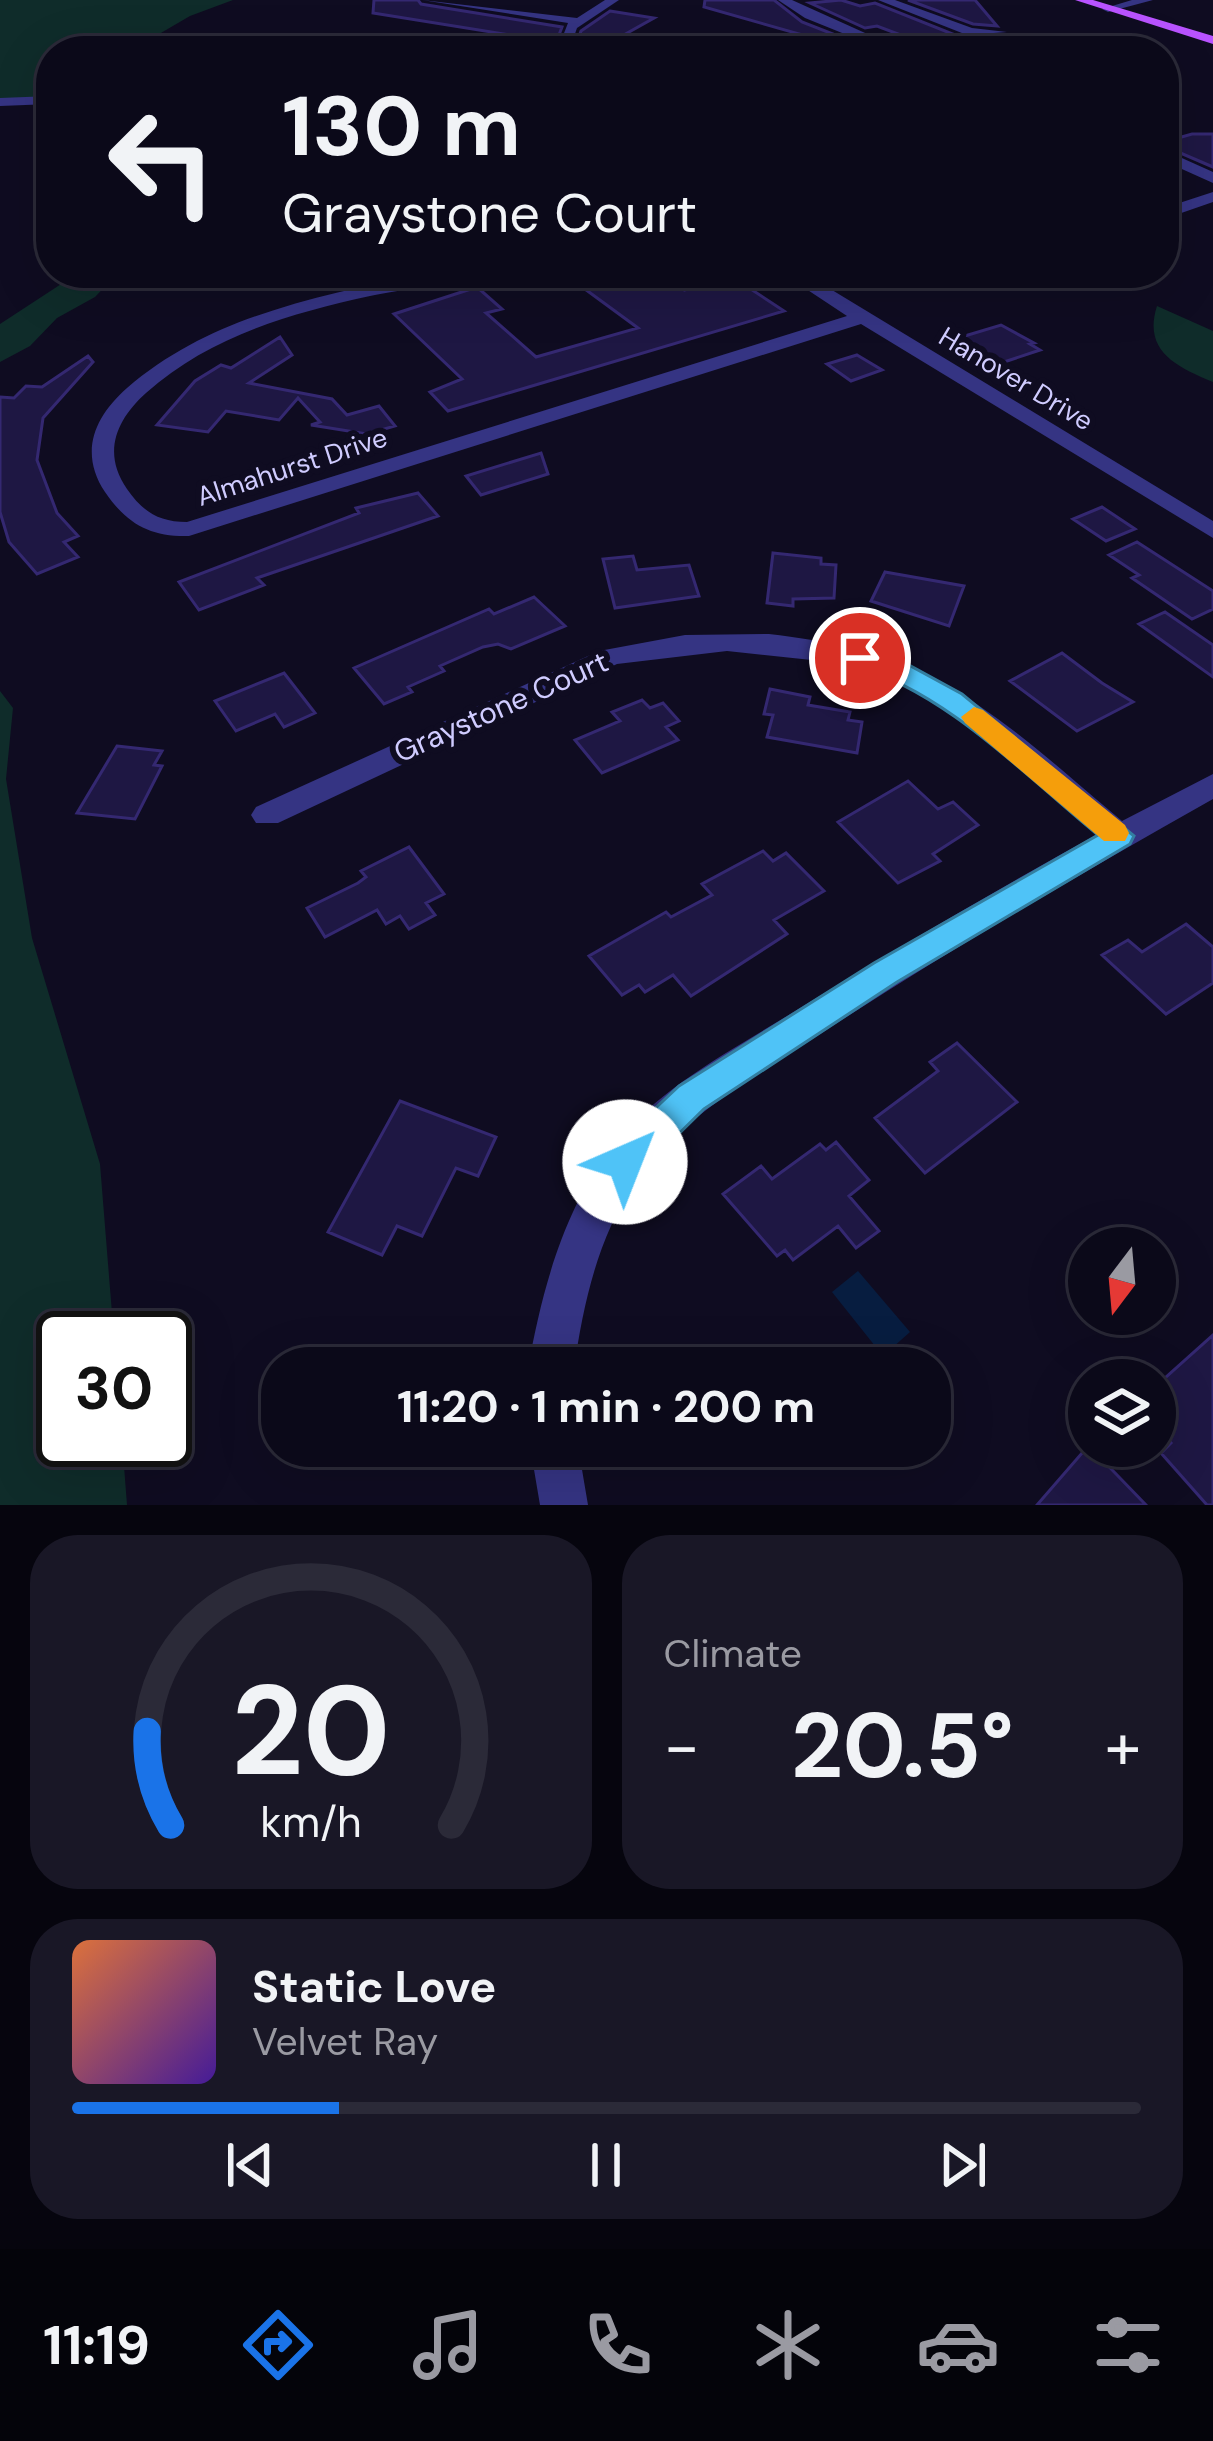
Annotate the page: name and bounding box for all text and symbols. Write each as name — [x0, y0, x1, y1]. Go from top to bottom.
text: 130 m — [282, 72, 521, 181]
icon: left — [84, 84, 240, 240]
text: Graystone Court — [282, 178, 697, 249]
street label: Hanover Drive — [933, 319, 1100, 438]
street label: Almahurst Drive — [192, 419, 392, 514]
pin — [809, 607, 911, 709]
icon: arrive — [827, 625, 893, 691]
street label: Graystone Court — [388, 642, 614, 771]
position arrow — [562, 1099, 688, 1225]
north arrow — [1068, 1227, 1176, 1335]
map controls — [1068, 1227, 1176, 1467]
speed limit sign: 30 — [36, 1311, 192, 1467]
button: layers — [1068, 1359, 1176, 1467]
text: 11:20 · 1 min · 200 m — [397, 1377, 815, 1436]
text: Climate — [664, 1628, 802, 1679]
text: 20 — [231, 1650, 390, 1813]
text: 20.5° — [791, 1688, 1014, 1805]
text: − — [664, 1704, 700, 1789]
text: + — [1105, 1704, 1141, 1789]
text: km/h — [260, 1794, 361, 1850]
text: Static Love — [252, 1957, 496, 2016]
text: Velvet Ray — [252, 2016, 438, 2067]
icon: previous — [217, 2132, 283, 2198]
icon: pause — [573, 2132, 639, 2198]
icon: next — [930, 2132, 996, 2198]
icon: directions — [236, 2303, 320, 2387]
icon: music — [406, 2303, 490, 2387]
icon: phone — [576, 2303, 660, 2387]
icon: climate — [746, 2303, 830, 2387]
icon: car — [916, 2303, 1000, 2387]
icon: filters — [1086, 2303, 1170, 2387]
text: 11:19 — [43, 2310, 150, 2381]

